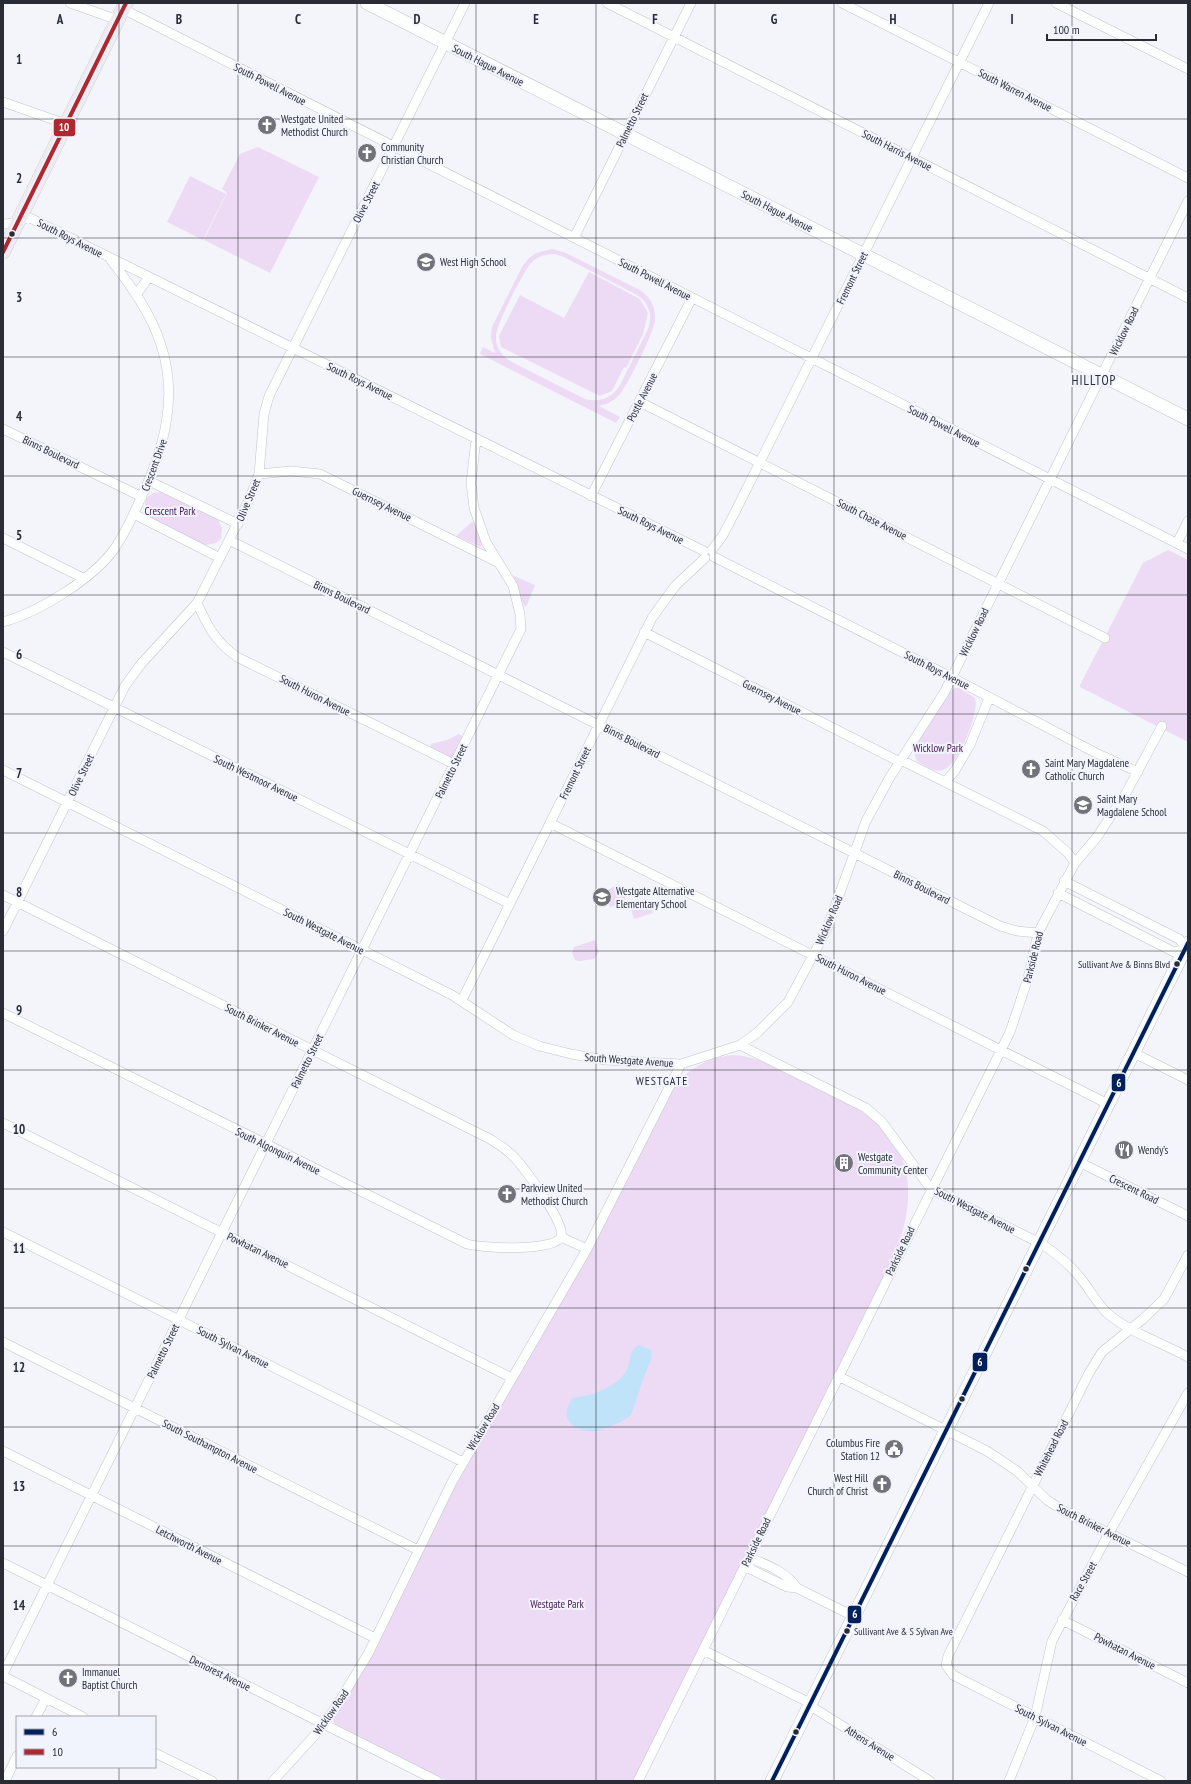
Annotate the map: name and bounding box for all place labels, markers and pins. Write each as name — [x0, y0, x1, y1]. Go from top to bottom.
place label: Westgate United Methodist Church — [281, 112, 348, 139]
church icon: Westgate United Methodist Church — [256, 114, 278, 136]
place label: Community Christian Church — [381, 140, 444, 167]
church icon: Community Christian Church — [356, 142, 378, 164]
unlabelled marker — [7, 229, 17, 239]
school or university icon: West High School — [415, 251, 437, 273]
place label: West High School — [440, 255, 507, 269]
place label: Saint Mary Magdalene Catholic Church — [1045, 756, 1130, 783]
church icon: Saint Mary Magdalene Catholic Church — [1020, 758, 1042, 780]
place label: Saint Mary Magdalene School — [1097, 792, 1167, 819]
school or university icon: Saint Mary Magdalene School — [1072, 794, 1094, 816]
place label: Westgate Alternative Elementary School — [616, 884, 695, 911]
school or university icon: Westgate Alternative Elementary School — [591, 886, 613, 908]
place label: Sullivant Ave & Binns Blvd — [1078, 958, 1170, 971]
marker: Sullivant Ave & Binns Blvd — [1172, 959, 1182, 969]
restaurant icon: Wendy’s — [1113, 1139, 1135, 1161]
place label: Wendy’s — [1138, 1143, 1168, 1157]
place label: Westgate Community Center — [858, 1150, 928, 1177]
building icon: Westgate Community Center — [833, 1152, 855, 1174]
place label: Parkview United Methodist Church — [521, 1181, 588, 1208]
church icon: Parkview United Methodist Church — [496, 1183, 518, 1205]
unlabelled marker — [1021, 1264, 1031, 1274]
unlabelled marker — [957, 1394, 967, 1404]
place label: Columbus Fire Station 12 — [826, 1436, 880, 1463]
public building icon: Columbus Fire Station 12 — [883, 1438, 905, 1460]
place label: West Hill Church of Christ — [807, 1471, 868, 1498]
church icon: West Hill Church of Christ — [871, 1473, 893, 1495]
place label: Sullivant Ave & S Sylvan Ave — [854, 1625, 953, 1638]
marker: Sullivant Ave & S Sylvan Ave — [842, 1626, 852, 1636]
place label: Immanuel Baptist Church — [82, 1665, 137, 1692]
church icon: Immanuel Baptist Church — [57, 1667, 79, 1689]
unlabelled marker — [791, 1727, 801, 1737]

